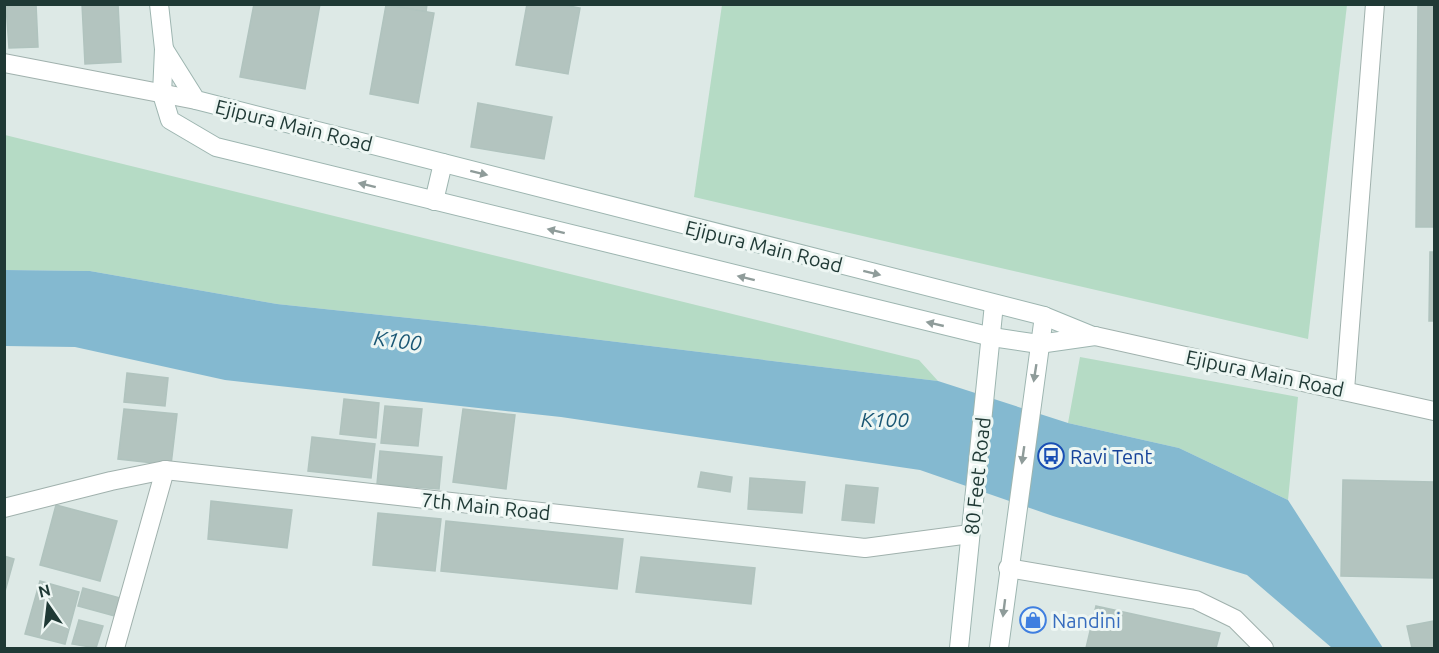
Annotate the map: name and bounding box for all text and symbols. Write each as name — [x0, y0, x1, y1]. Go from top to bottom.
street label: Ejipura Main Road — [213, 94, 375, 156]
one-way arrow — [470, 168, 488, 178]
one-way arrow — [358, 179, 376, 189]
street label: Ejipura Main Road — [683, 215, 845, 277]
one-way arrow — [547, 226, 566, 236]
one-way arrow — [862, 269, 881, 279]
one-way arrow — [737, 273, 755, 283]
one-way arrow — [926, 319, 945, 328]
water label: K100 — [372, 325, 424, 355]
street label: Ejipura Main Road — [1184, 345, 1346, 401]
one-way arrow — [1030, 364, 1039, 383]
water label: K100 — [861, 407, 909, 431]
street label: 80 Feet Road — [959, 416, 995, 536]
bus stop icon: Ravi Tent — [1036, 441, 1066, 471]
place label: Ravi Tent — [1070, 445, 1153, 468]
one-way arrow — [1019, 446, 1028, 465]
street label: 7th Main Road — [420, 488, 552, 524]
north arrow — [18, 575, 78, 635]
text: N — [36, 580, 52, 601]
one-way arrow — [999, 599, 1008, 618]
shop icon: Nandini — [1018, 605, 1048, 635]
place label: Nandini — [1052, 609, 1121, 632]

